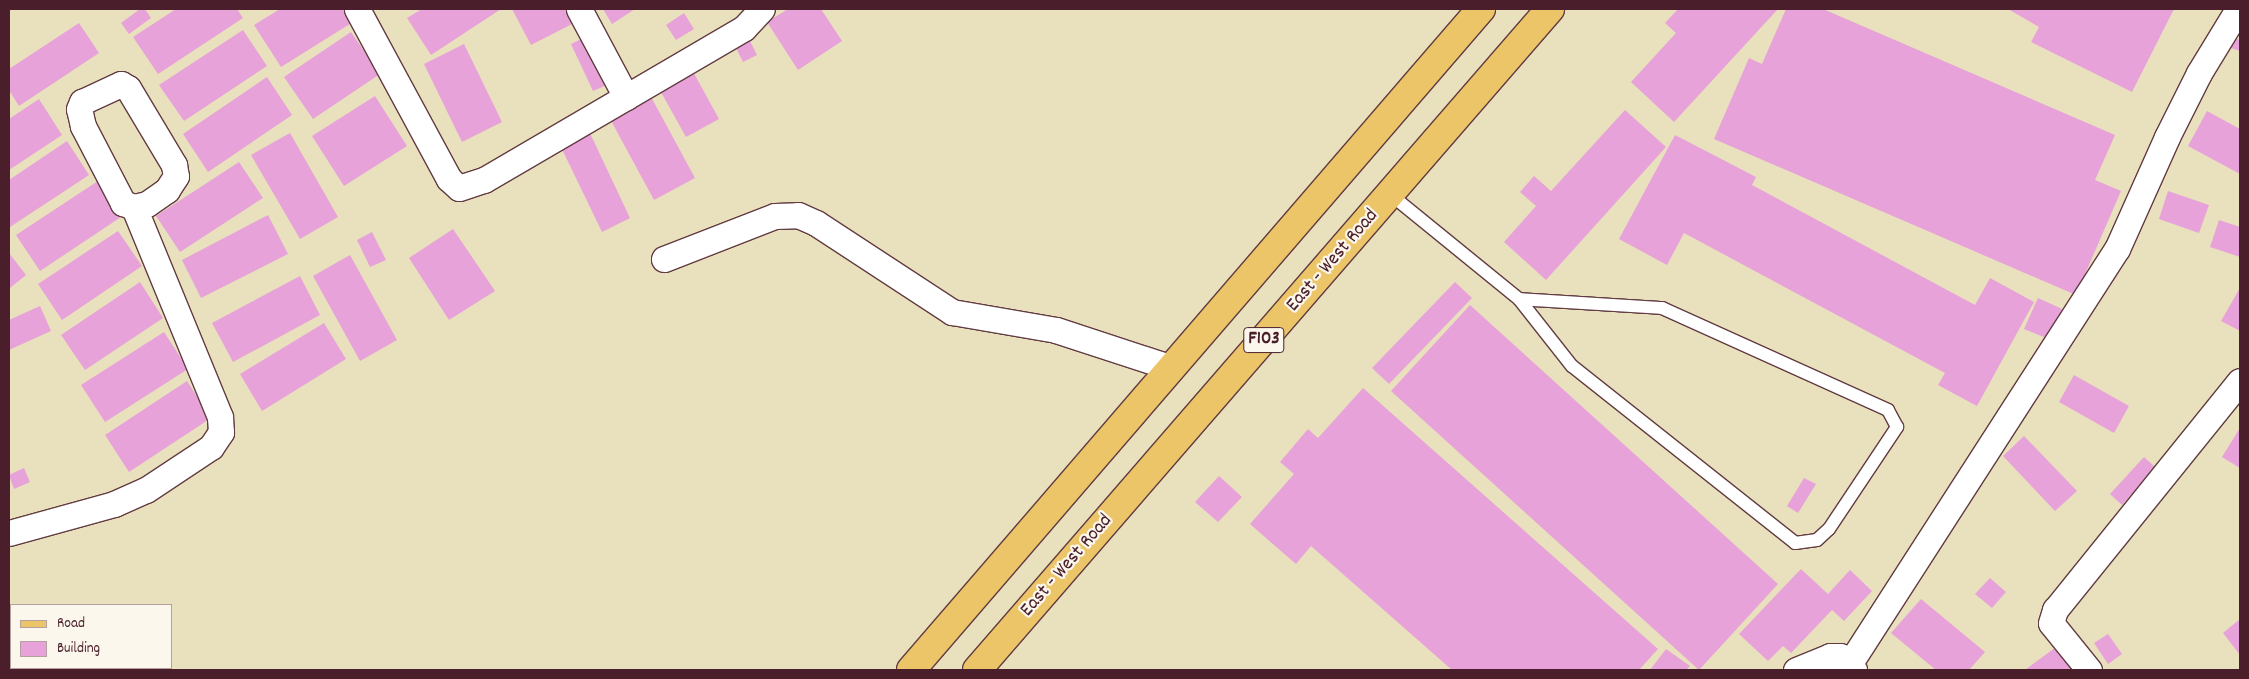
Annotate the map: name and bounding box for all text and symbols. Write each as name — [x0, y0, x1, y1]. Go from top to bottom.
street label: East - West Road — [1282, 205, 1384, 317]
road number: F103 — [1243, 324, 1285, 356]
street label: East - West Road — [1016, 510, 1118, 622]
legend — [10, 604, 172, 669]
text: Road — [57, 613, 85, 635]
text: Building — [57, 638, 100, 660]

